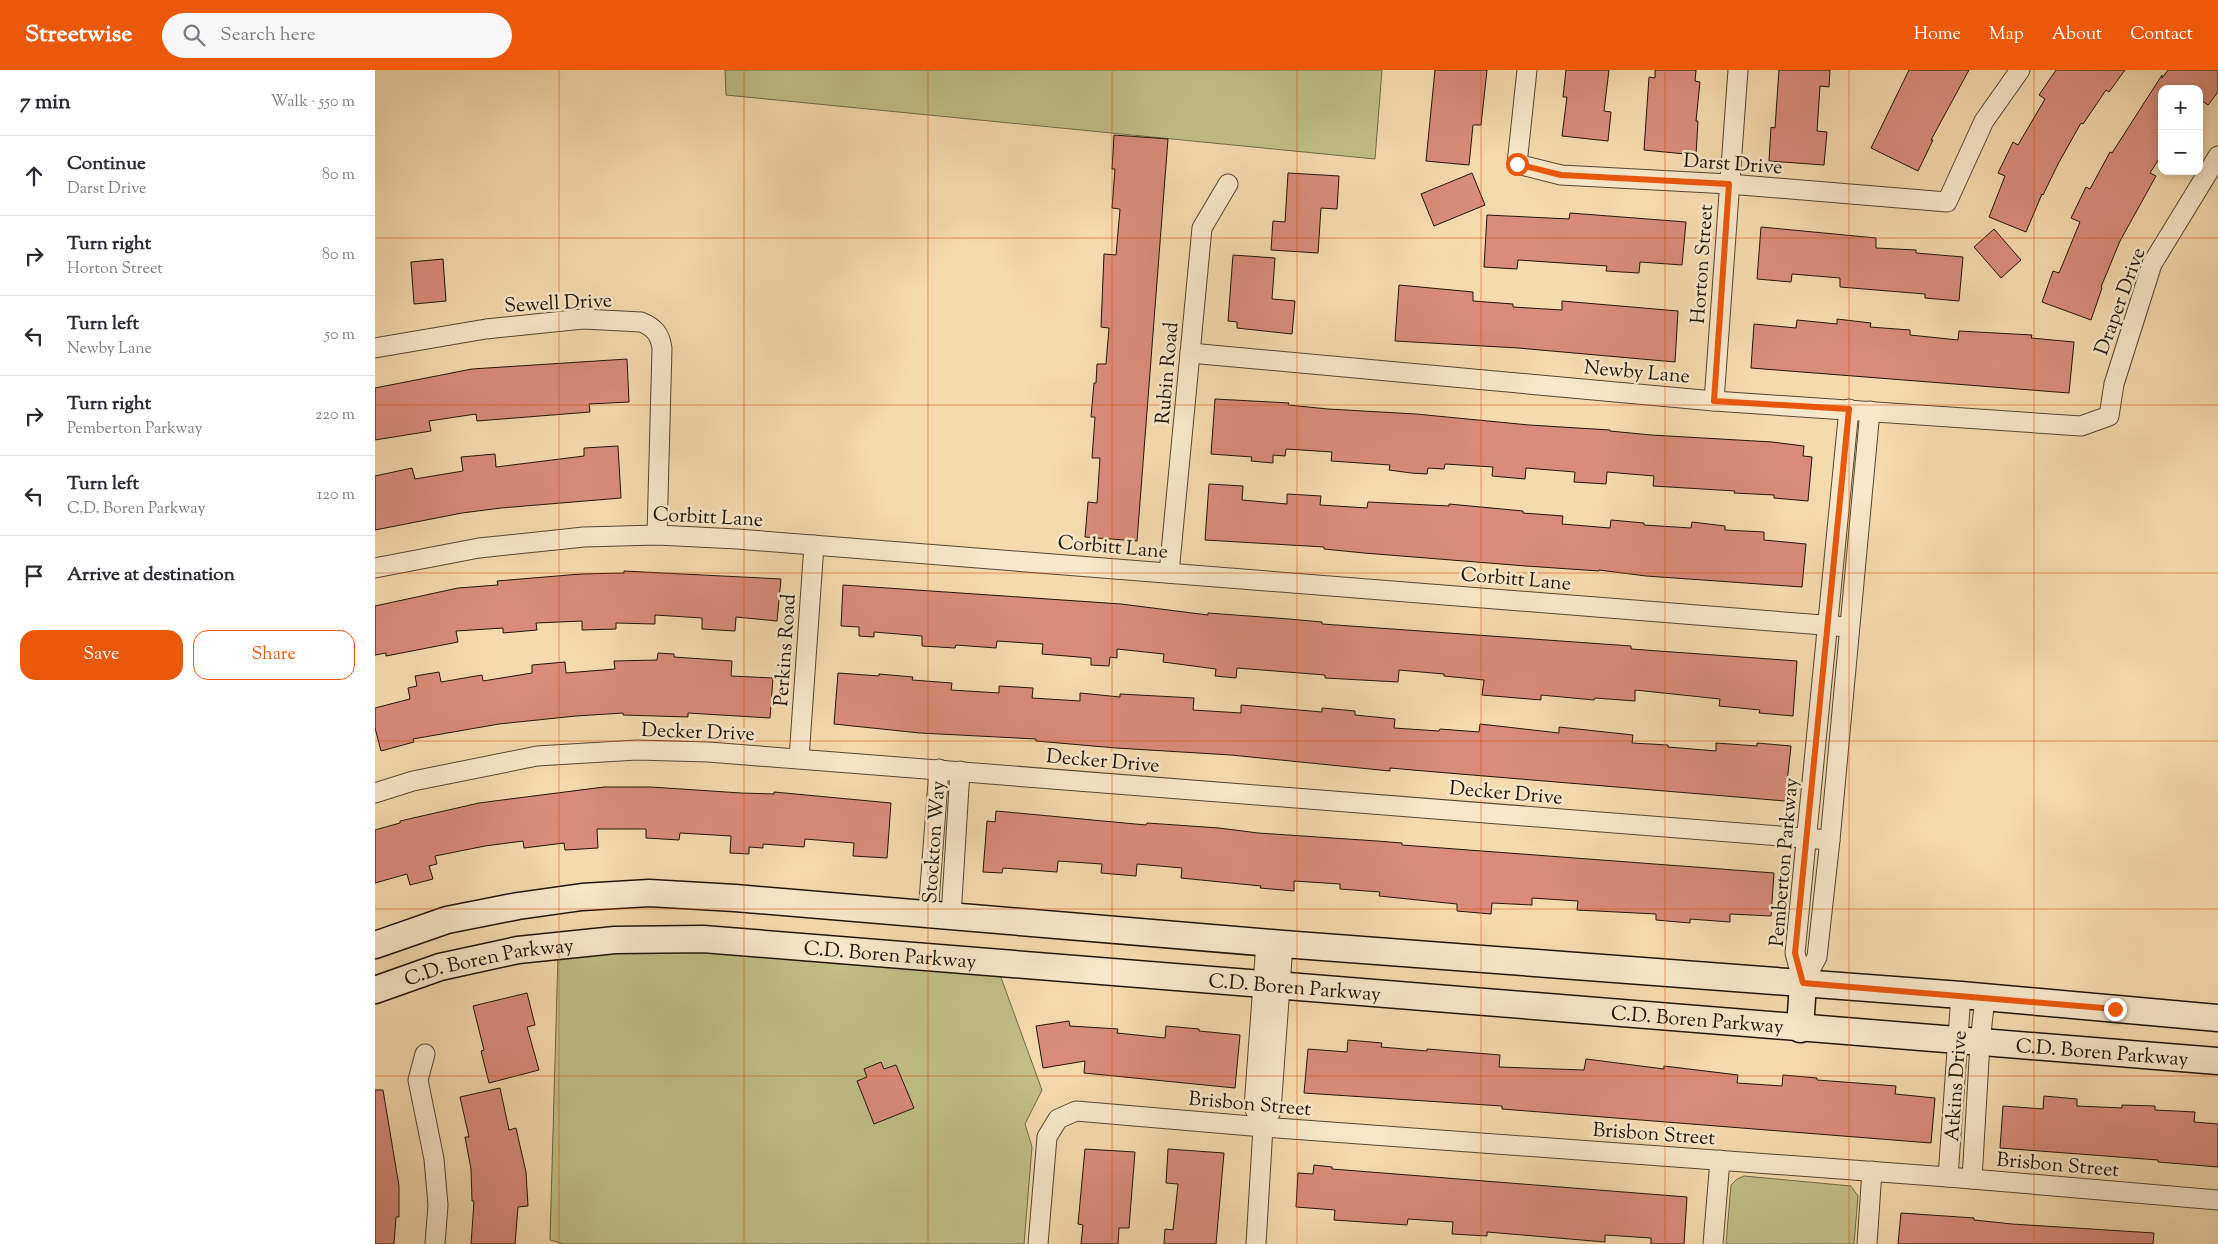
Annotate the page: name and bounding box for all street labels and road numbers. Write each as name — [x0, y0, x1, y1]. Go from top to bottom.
street label: Darst Drive — [1682, 148, 1783, 183]
street label: Horton Street — [1685, 203, 1722, 325]
street label: Draper Drive — [2088, 244, 2154, 360]
street label: Sewell Drive — [503, 287, 613, 322]
street label: Rubin Road — [1150, 321, 1187, 426]
street label: Newby Lane — [1583, 354, 1691, 393]
street label: Corbitt Lane — [652, 501, 764, 536]
street label: Corbitt Lane — [1056, 529, 1169, 568]
street label: Corbitt Lane — [1459, 561, 1572, 600]
street label: Perkins Road — [768, 593, 805, 707]
street label: Decker Drive — [641, 717, 755, 750]
street label: Decker Drive — [1045, 743, 1161, 782]
street label: Decker Drive — [1448, 775, 1564, 814]
street label: Pemberton Parkway — [1764, 777, 1807, 948]
street label: Stockton Way — [917, 780, 954, 905]
street label: C.D. Boren Parkway — [401, 932, 575, 996]
street label: C.D. Boren Parkway — [802, 935, 977, 978]
street label: C.D. Boren Parkway — [1207, 968, 1382, 1011]
street label: C.D. Boren Parkway — [1610, 1000, 1785, 1043]
street label: Atkins Drive — [1939, 1030, 1976, 1143]
street label: C.D. Boren Parkway — [2014, 1033, 2189, 1076]
street label: Brisbon Street — [1187, 1086, 1312, 1125]
street label: Brisbon Street — [1591, 1117, 1716, 1154]
street label: Brisbon Street — [1995, 1147, 2120, 1186]

